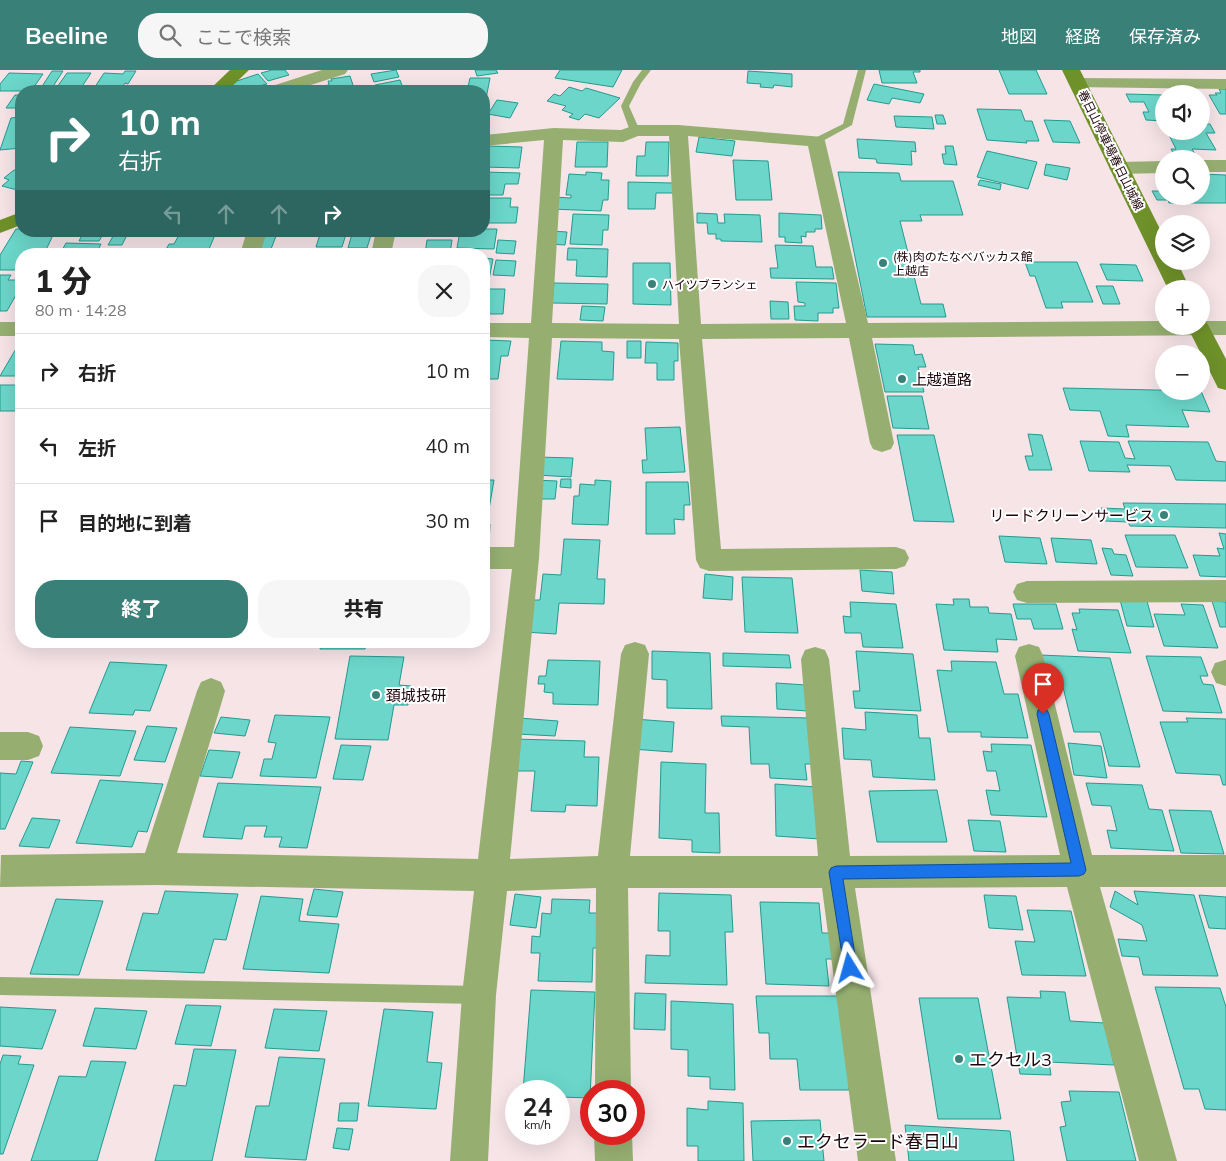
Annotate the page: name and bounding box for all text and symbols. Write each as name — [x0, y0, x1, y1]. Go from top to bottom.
search box — [138, 13, 488, 58]
text: Beeline — [25, 20, 108, 50]
icon: search — [156, 21, 184, 49]
text: ここで検索 — [196, 25, 291, 49]
text: 地図 — [1001, 25, 1037, 48]
text: 経路 — [1065, 25, 1101, 48]
text: 保存済み — [1129, 25, 1201, 48]
map controls — [1155, 85, 1210, 400]
button: sound — [1155, 85, 1210, 140]
street label: 春日山停車場春日山城線 — [1075, 87, 1147, 213]
text: 10 m — [118, 100, 201, 144]
icon: right — [35, 105, 100, 170]
text: 右折 — [118, 147, 162, 175]
button: search — [1155, 150, 1210, 205]
icon: left — [159, 200, 187, 228]
icon: ahead — [212, 200, 240, 228]
icon: ahead — [265, 200, 293, 228]
icon: right — [318, 200, 346, 228]
button: layers — [1155, 215, 1210, 270]
place label: (株)肉のたなべバッカス館 上越店 — [893, 249, 1033, 278]
marker: (株)肉のたなべバッカス館 上越店 — [877, 257, 889, 269]
text: 1 分 — [35, 262, 91, 300]
button: close — [418, 265, 470, 317]
place label: ハイツブランシェ — [662, 277, 758, 292]
marker: ハイツブランシェ — [646, 278, 658, 290]
button: + — [1155, 280, 1210, 335]
text: 80 m · 14:28 — [35, 300, 127, 320]
button: − — [1155, 345, 1210, 400]
icon: right — [35, 357, 63, 385]
text: 10 m — [426, 359, 470, 383]
text: 右折 — [78, 361, 116, 385]
place label: 上越道路 — [912, 370, 972, 389]
marker: 上越道路 — [896, 373, 908, 385]
icon: left — [35, 432, 63, 460]
text: 40 m — [426, 434, 470, 458]
text: 左折 — [78, 436, 116, 460]
place label: リードクリーンサービス — [990, 506, 1154, 525]
icon: arrive — [35, 507, 63, 535]
text: 30 m — [426, 509, 470, 533]
marker: リードクリーンサービス — [1158, 509, 1170, 521]
text: 目的地に到着 — [78, 511, 192, 535]
button: 終了 — [35, 580, 248, 638]
button: 共有 — [258, 580, 470, 638]
pin — [1022, 663, 1064, 714]
icon: arrive — [1029, 670, 1057, 698]
place label: 頚城技研 — [386, 686, 446, 705]
marker: 頚城技研 — [370, 689, 382, 701]
position arrow — [823, 941, 875, 993]
place label: エクセル3 — [969, 1048, 1052, 1071]
marker: エクセル3 — [953, 1053, 965, 1065]
speed limit sign: 30 — [580, 1080, 645, 1145]
text: 24 — [522, 1091, 553, 1122]
text: km/h — [524, 1117, 551, 1132]
place label: エクセラード春日山 — [797, 1130, 959, 1153]
marker: エクセラード春日山 — [781, 1135, 793, 1147]

